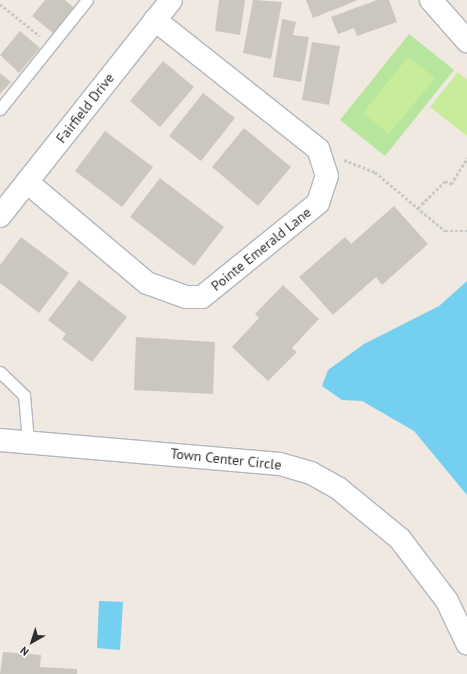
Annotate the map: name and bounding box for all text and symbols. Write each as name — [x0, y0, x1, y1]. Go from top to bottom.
street label: Fairfield Drive — [52, 70, 118, 146]
street label: Pointe Emerald Lane — [208, 204, 314, 294]
street label: Town Center Circle — [170, 445, 282, 473]
north arrow — [12, 622, 52, 662]
text: N — [17, 644, 32, 659]

